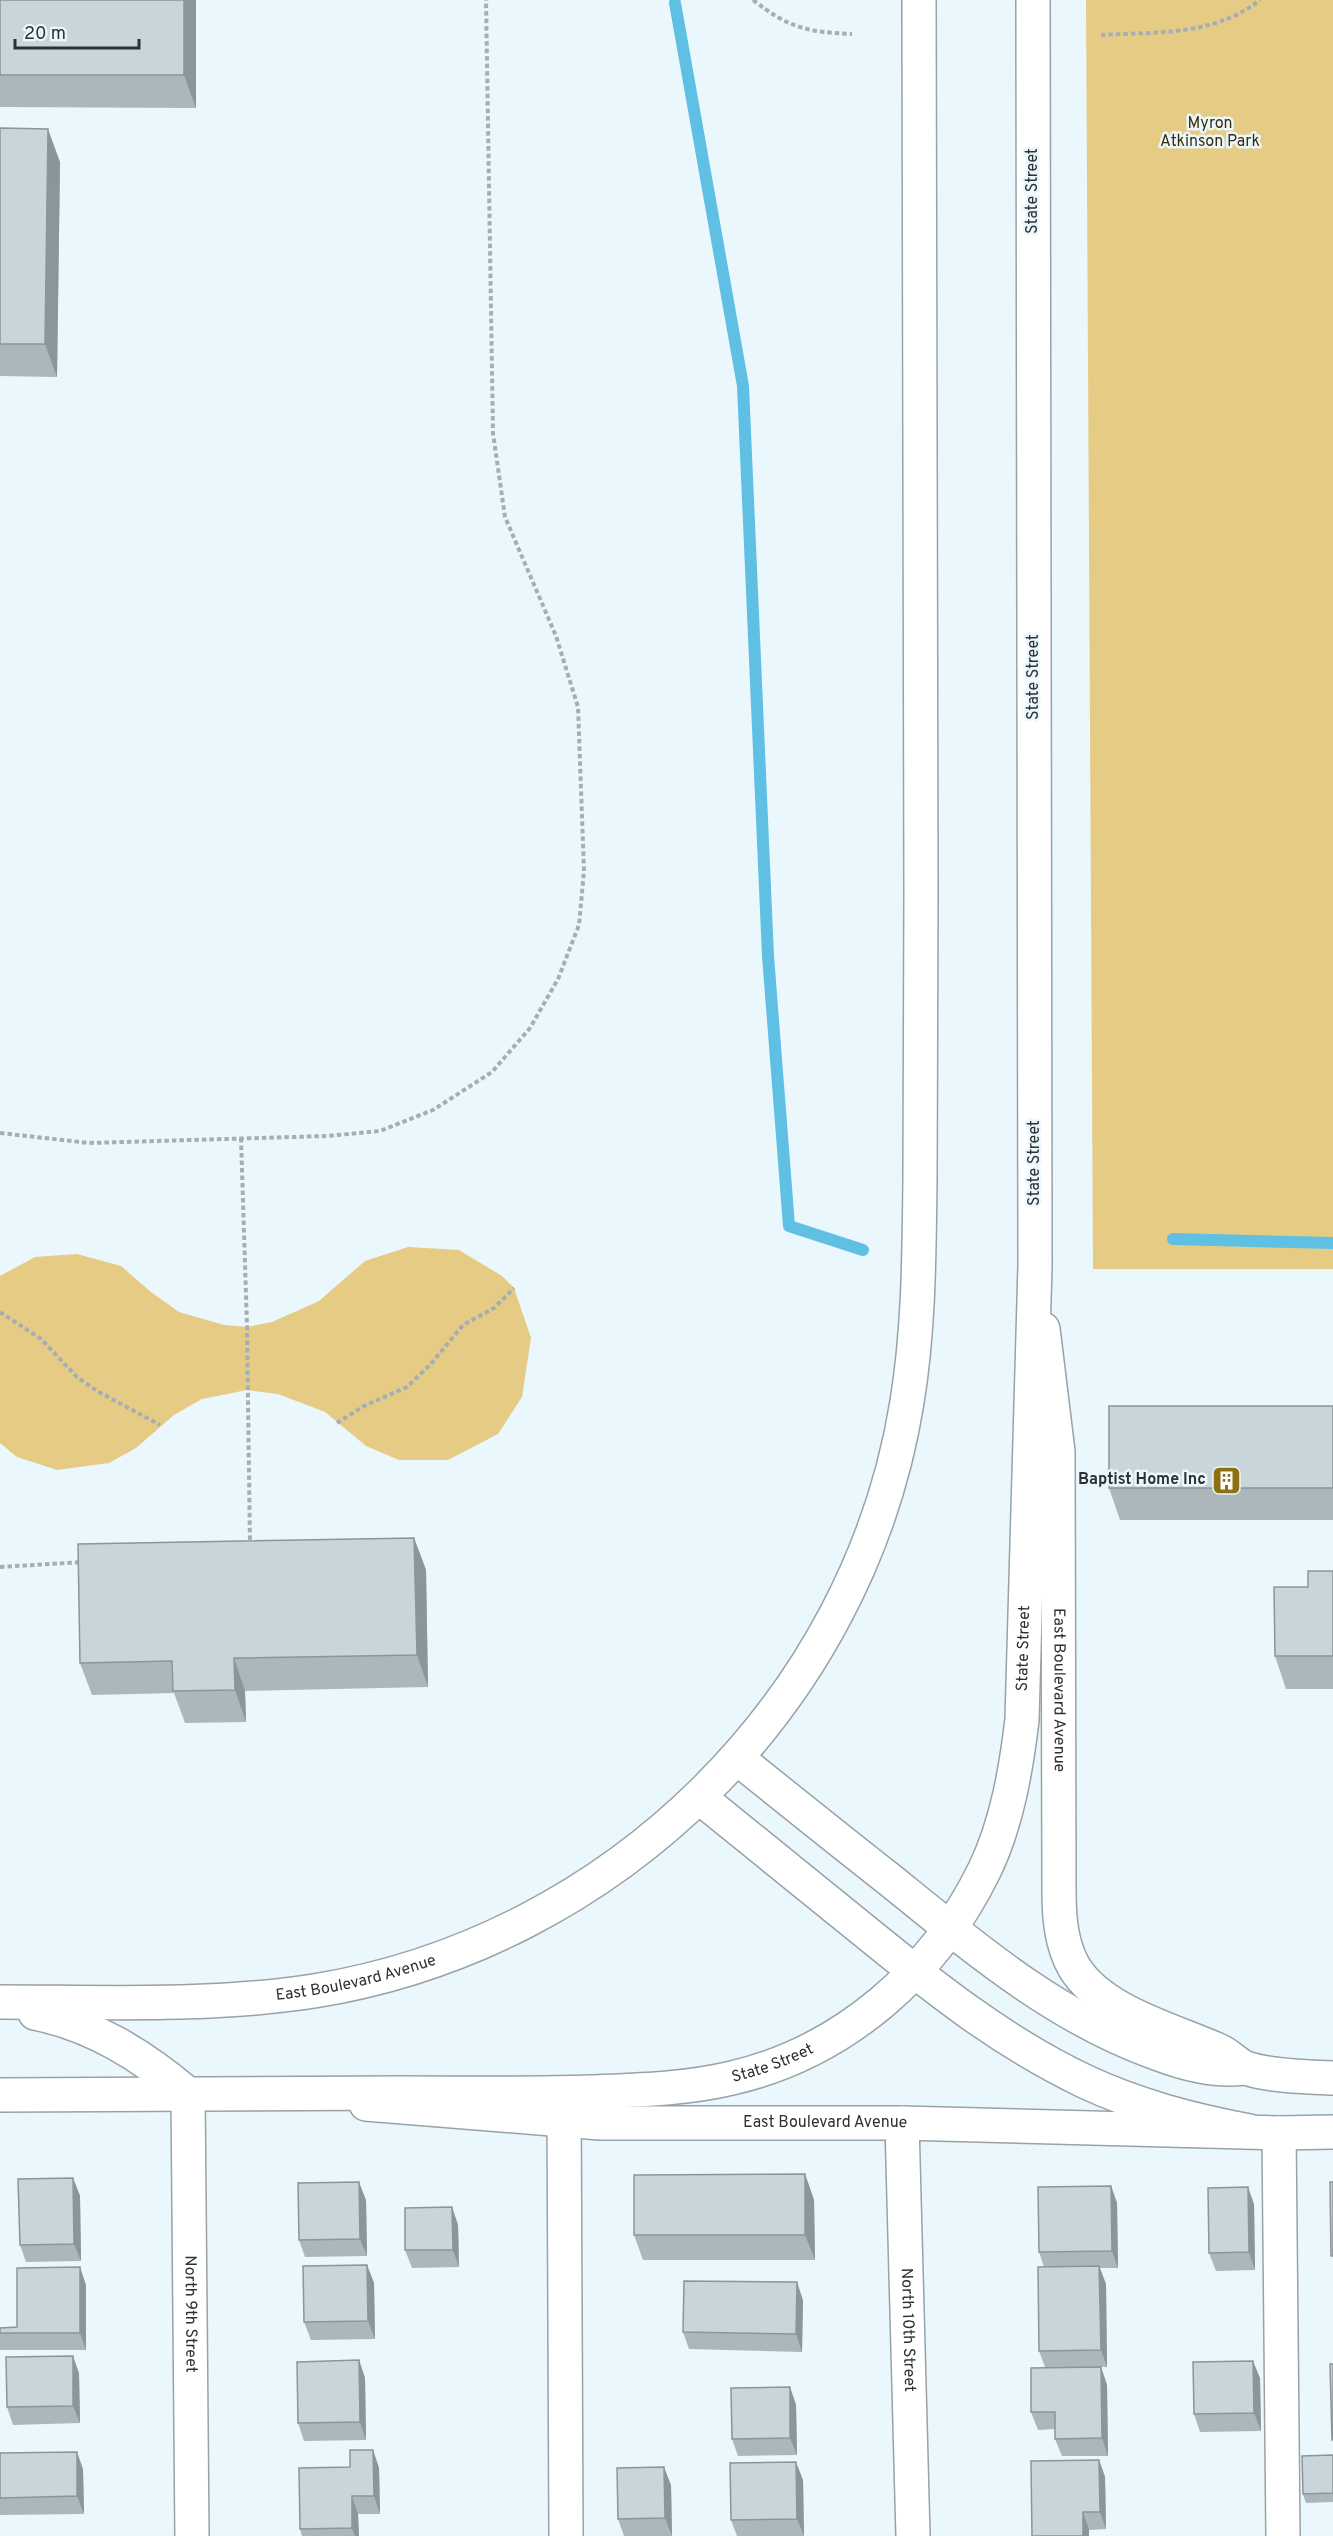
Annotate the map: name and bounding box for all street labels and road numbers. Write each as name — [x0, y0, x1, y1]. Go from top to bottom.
street label: State Street — [1023, 148, 1043, 234]
street label: State Street — [1024, 634, 1044, 720]
street label: State Street — [1025, 1120, 1045, 1206]
street label: State Street — [1013, 1605, 1035, 1692]
street label: East Boulevard Avenue — [1048, 1608, 1069, 1772]
street label: East Boulevard Avenue — [275, 1951, 439, 2006]
street label: State Street — [730, 2040, 817, 2088]
street label: East Boulevard Avenue — [743, 2113, 908, 2133]
street label: North 9th Street — [179, 2255, 201, 2373]
street label: North 10th Street — [896, 2268, 919, 2392]

